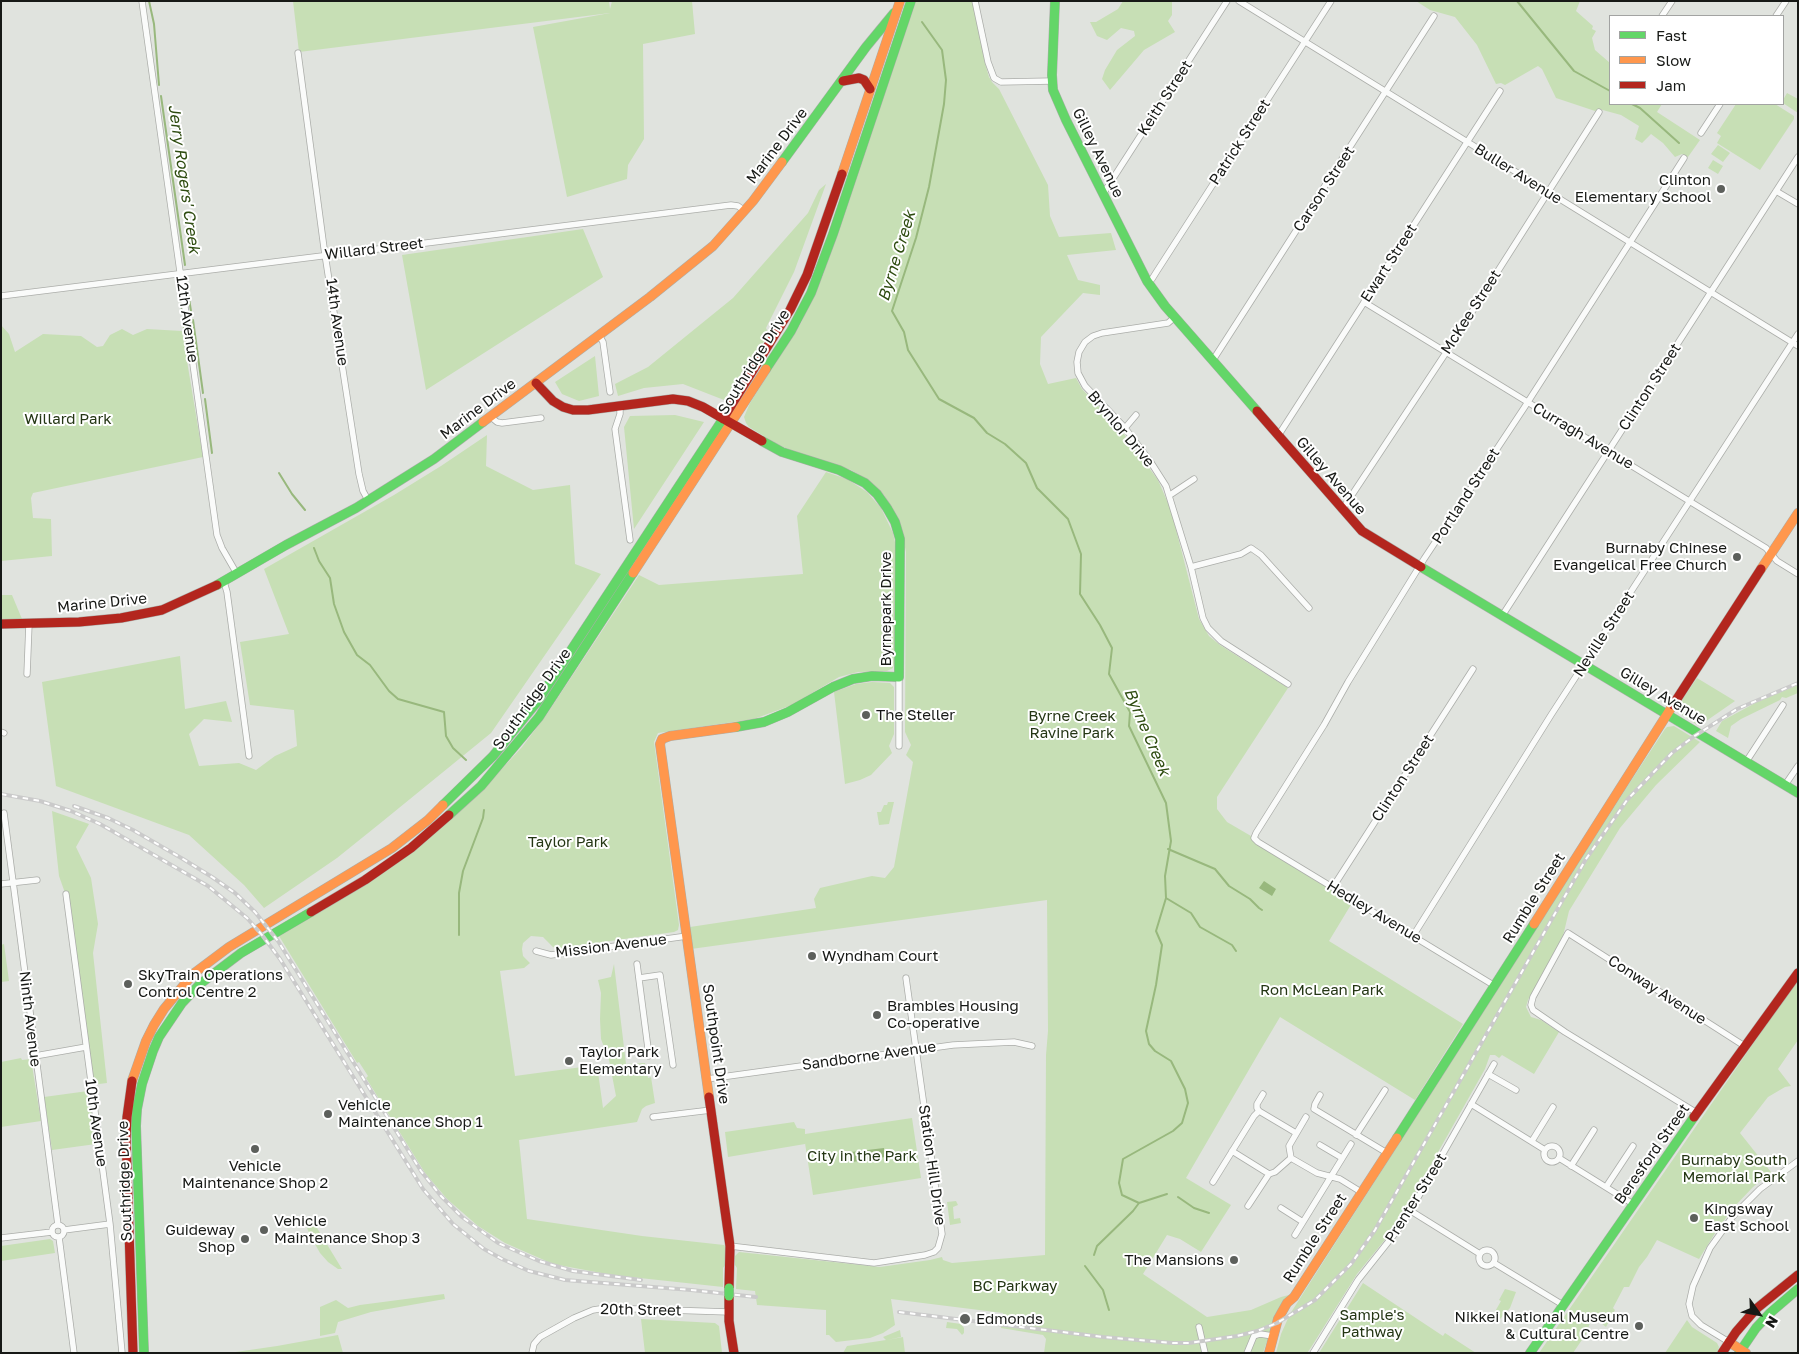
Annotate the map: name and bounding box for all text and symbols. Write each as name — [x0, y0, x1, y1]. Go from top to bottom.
legend — [1609, 15, 1784, 105]
text: Fast — [1656, 26, 1687, 44]
text: Slow — [1656, 51, 1691, 69]
street label: Keith Street — [1134, 57, 1196, 139]
text: Jam — [1656, 76, 1686, 94]
street label: Patrick Street — [1206, 96, 1274, 188]
water label: Jerry Rogers' Creek — [164, 103, 204, 255]
street label: Marine Drive — [743, 105, 811, 187]
street label: Gilley Avenue — [1069, 105, 1127, 201]
street label: Buller Avenue — [1471, 140, 1565, 208]
street label: Carson Street — [1290, 143, 1358, 235]
place label: Clinton Elementary School — [1575, 171, 1711, 206]
marker: Clinton Elementary School — [1715, 183, 1727, 195]
water label: Byrne Creek — [874, 209, 920, 303]
street label: Ewart Street — [1357, 221, 1421, 305]
street label: Willard Street — [323, 234, 425, 264]
street label: McKee Street — [1437, 267, 1505, 357]
street label: 12th Avenue — [172, 274, 202, 364]
street label: 14th Avenue — [322, 277, 352, 367]
street label: Southridge Drive — [714, 306, 794, 418]
street label: Clinton Street — [1615, 340, 1685, 434]
street label: Marine Drive — [437, 375, 519, 443]
street label: Brynlor Drive — [1084, 387, 1158, 471]
street label: Curragh Avenue — [1529, 399, 1637, 473]
park label: Willard Park — [24, 410, 112, 428]
street label: Gilley Avenue — [1292, 433, 1370, 519]
street label: Portland Street — [1428, 445, 1504, 547]
place label: Burnaby Chinese Evangelical Free Church — [1553, 539, 1727, 574]
street label: Byrnepark Drive — [877, 551, 895, 667]
marker: Burnaby Chinese Evangelical Free Church — [1731, 551, 1743, 563]
street label: Neville Street — [1570, 588, 1638, 680]
street label: Marine Drive — [56, 589, 148, 617]
street label: Southridge Drive — [489, 645, 575, 753]
street label: Gilley Avenue — [1617, 663, 1709, 729]
water label: Byrne Creek — [1120, 685, 1174, 779]
place label: The Steller — [876, 706, 955, 724]
park label: Byrne Creek Ravine Park — [1028, 707, 1116, 742]
marker: The Steller — [860, 709, 872, 721]
street label: Clinton Street — [1368, 731, 1438, 825]
park label: Taylor Park — [528, 833, 608, 851]
street label: Rumble Street — [1499, 850, 1569, 946]
street label: Hedley Avenue — [1323, 877, 1425, 947]
street label: Mission Avenue — [554, 930, 668, 962]
place label: Wyndham Court — [822, 947, 938, 965]
marker: Wyndham Court — [806, 950, 818, 962]
street label: Conway Avenue — [1605, 952, 1709, 1028]
place label: SkyTrain Operations Control Centre 2 — [138, 966, 283, 1001]
street label: Ninth Avenue — [15, 970, 45, 1068]
marker: SkyTrain Operations Control Centre 2 — [122, 978, 134, 990]
park label: Ron McLean Park — [1260, 981, 1384, 999]
street label: Southpoint Drive — [699, 983, 733, 1105]
place label: Brambles Housing Co-operative — [887, 997, 1019, 1032]
marker: Brambles Housing Co-operative — [871, 1009, 883, 1021]
street label: Sandborne Avenue — [801, 1038, 937, 1074]
place label: Taylor Park Elementary — [579, 1043, 662, 1078]
marker: Taylor Park Elementary — [563, 1055, 575, 1067]
street label: 10th Avenue — [81, 1078, 111, 1168]
place label: Vehicle Maintenance Shop 1 — [338, 1096, 483, 1131]
street label: Beresford Street — [1611, 1100, 1693, 1208]
street label: Station Hill Drive — [915, 1104, 949, 1226]
marker: Vehicle Maintenance Shop 1 — [322, 1108, 334, 1120]
street label: Southridge Drive — [114, 1120, 136, 1242]
marker: Vehicle Maintenance Shop 2 — [249, 1143, 261, 1155]
park label: City in the Park — [807, 1147, 917, 1165]
street label: Prenter Street — [1381, 1150, 1451, 1246]
park label: Burnaby South Memorial Park — [1681, 1151, 1787, 1186]
place label: Vehicle Maintenance Shop 2 — [182, 1157, 328, 1192]
street label: Rumble Street — [1279, 1190, 1351, 1286]
place label: Kingsway East School — [1704, 1200, 1789, 1235]
place label: Vehicle Maintenance Shop 3 — [274, 1212, 420, 1247]
marker: Kingsway East School — [1688, 1212, 1700, 1224]
place label: Guideway Shop — [165, 1221, 235, 1256]
marker: Vehicle Maintenance Shop 3 — [258, 1224, 270, 1236]
marker: Guideway Shop — [239, 1233, 251, 1245]
place label: The Mansions — [1124, 1251, 1224, 1269]
marker: The Mansions — [1228, 1254, 1240, 1266]
park label: BC Parkway — [973, 1277, 1057, 1295]
north arrow — [1734, 1289, 1784, 1339]
street label: 20th Street — [600, 1300, 682, 1320]
park label: Sample's Pathway — [1339, 1306, 1405, 1341]
place label: Nikkei National Museum & Cultural Centre — [1454, 1308, 1629, 1343]
place label: Edmonds — [976, 1310, 1043, 1328]
marker: Edmonds — [958, 1312, 972, 1326]
text: N — [1762, 1313, 1782, 1331]
marker: Nikkei National Museum & Cultural Centre — [1633, 1320, 1645, 1332]

